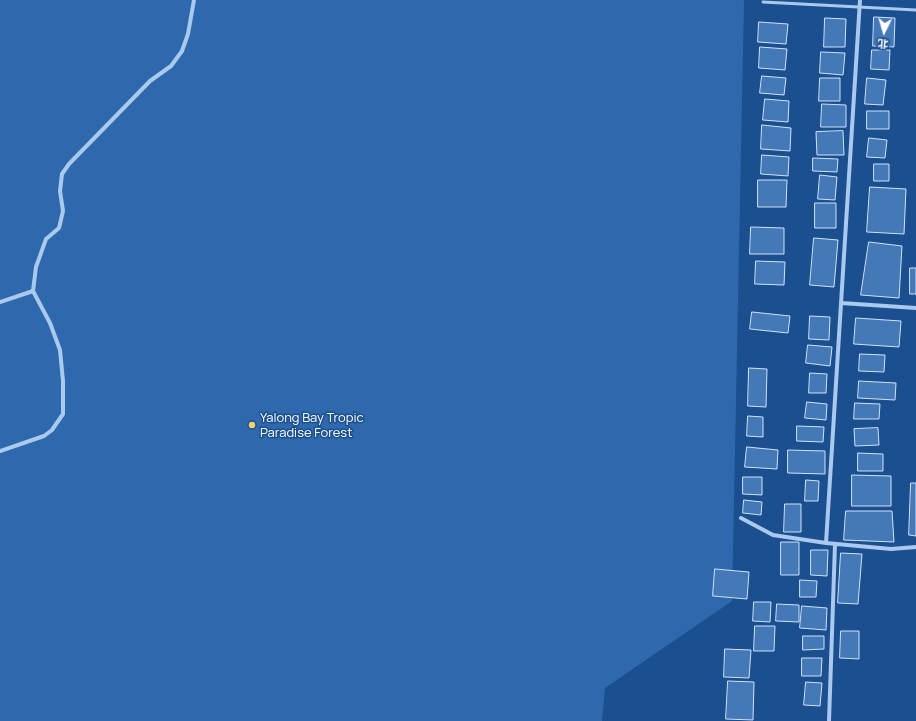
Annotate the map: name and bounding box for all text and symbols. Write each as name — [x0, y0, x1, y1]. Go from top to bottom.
north arrow — [864, 12, 904, 52]
text: 北 — [877, 37, 889, 52]
place label: Yalong Bay Tropic Paradise Forest — [260, 410, 364, 441]
marker: Yalong Bay Tropic Paradise Forest — [247, 420, 257, 430]

